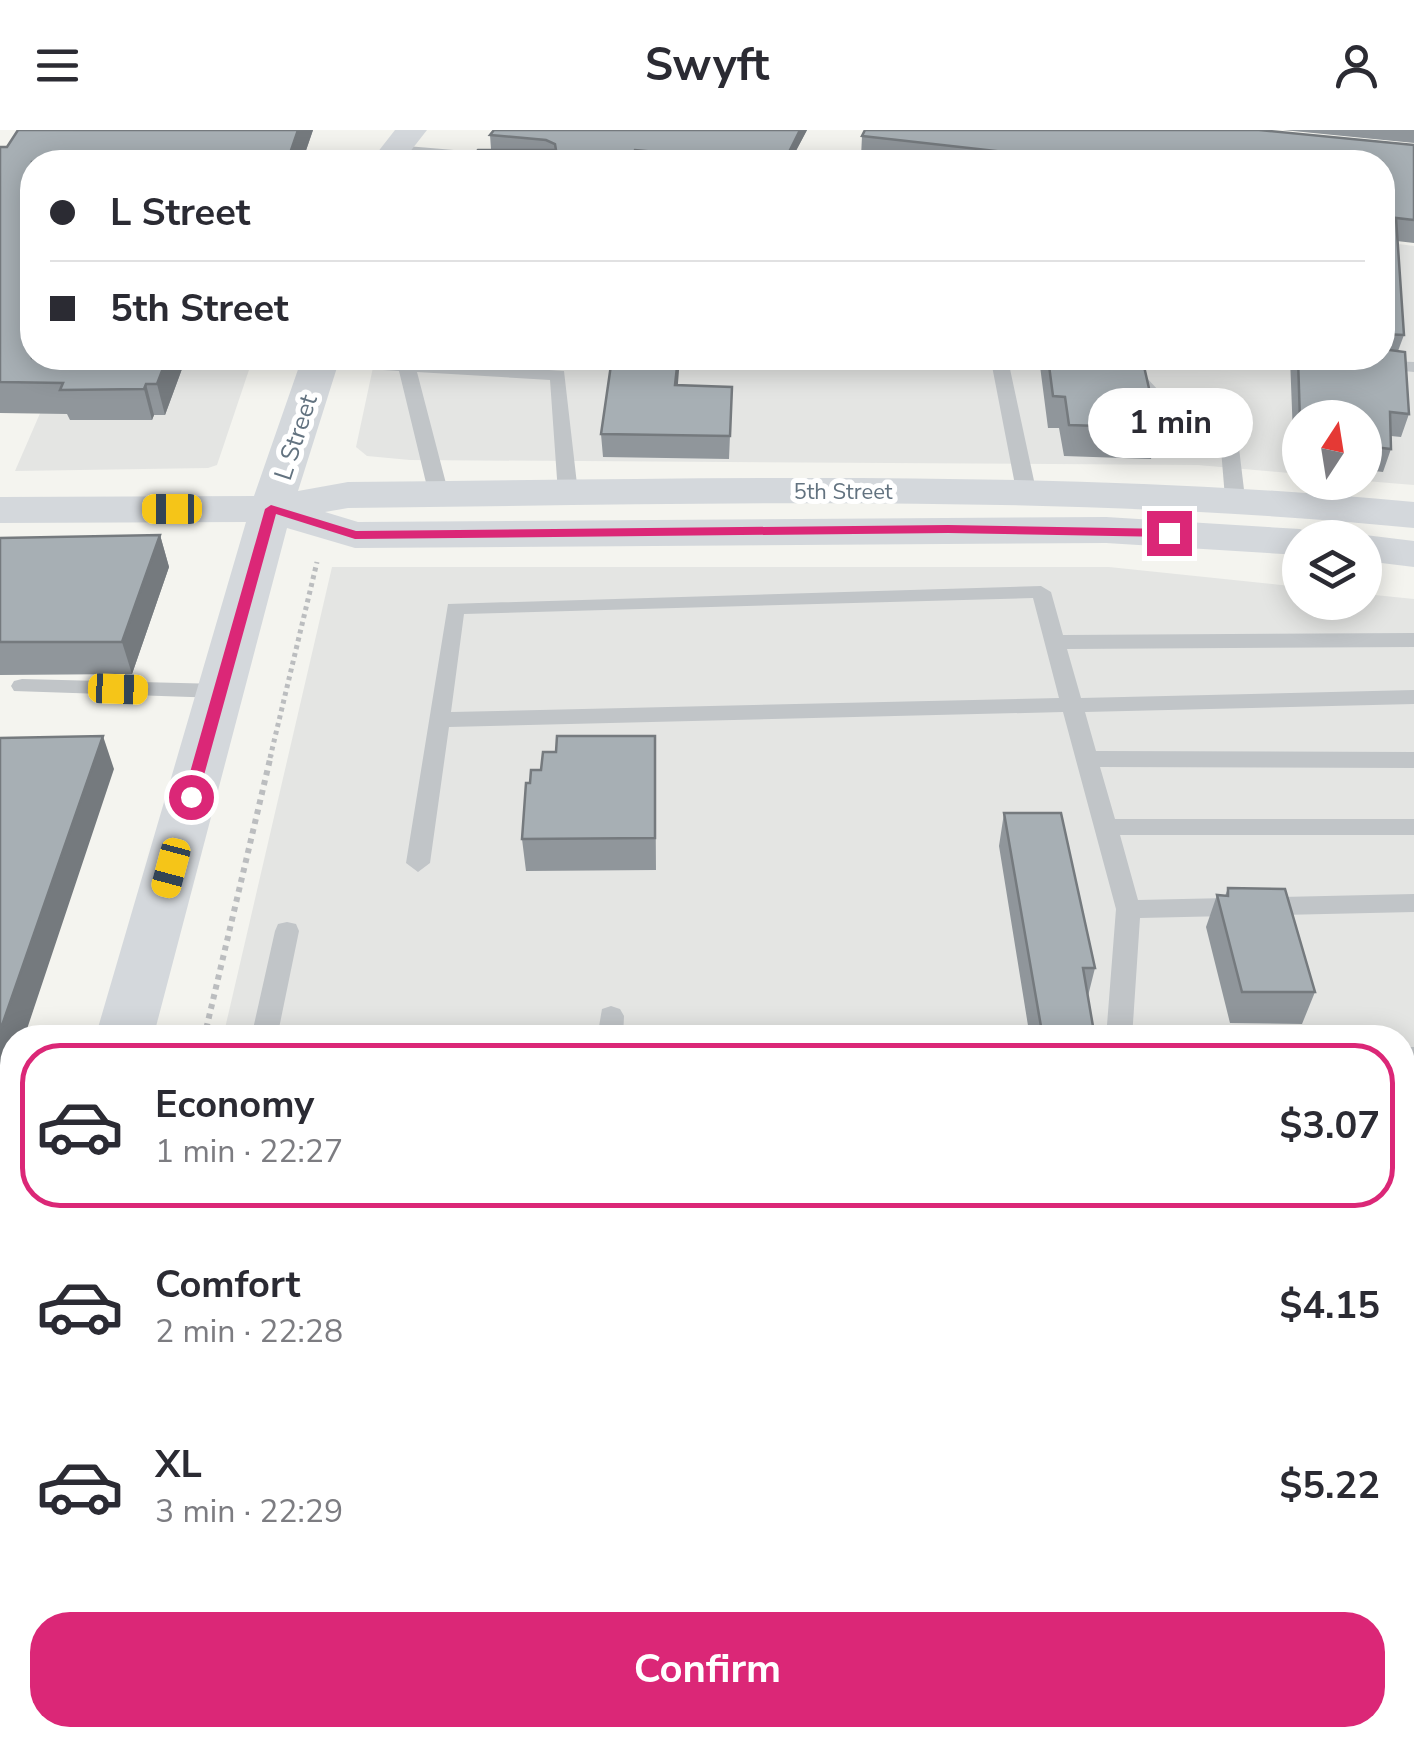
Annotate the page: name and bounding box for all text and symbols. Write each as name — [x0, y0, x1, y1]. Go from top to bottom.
text: Swyft — [645, 35, 769, 96]
icon: menu — [30, 38, 85, 93]
icon: person — [1329, 38, 1384, 93]
text: L Street — [110, 187, 250, 238]
text: 5th Street — [110, 283, 289, 334]
callout: 1 min — [1086, 388, 1252, 458]
street label: L Street — [266, 390, 326, 485]
north arrow — [1282, 400, 1382, 500]
map controls — [1282, 400, 1382, 620]
text: 1 min — [1129, 401, 1212, 444]
street label: 5th Street — [793, 477, 893, 507]
car — [142, 494, 202, 524]
route end — [1147, 511, 1192, 556]
button: layers — [1282, 520, 1382, 620]
car — [87, 673, 149, 705]
route start — [169, 775, 214, 820]
car — [149, 835, 193, 901]
text: Economy — [155, 1079, 314, 1130]
icon: car — [35, 1081, 125, 1171]
text: $3.07 — [1279, 1100, 1380, 1151]
text: 1 min · 22:27 — [155, 1130, 343, 1173]
text: Comfort — [155, 1259, 300, 1310]
icon: car — [35, 1261, 125, 1351]
text: $4.15 — [1279, 1280, 1380, 1331]
text: 2 min · 22:28 — [155, 1310, 343, 1353]
text: XL — [155, 1439, 202, 1490]
icon: car — [35, 1441, 125, 1531]
text: $5.22 — [1279, 1460, 1380, 1511]
text: 3 min · 22:29 — [155, 1490, 343, 1533]
button: Confirm — [30, 1612, 1385, 1727]

